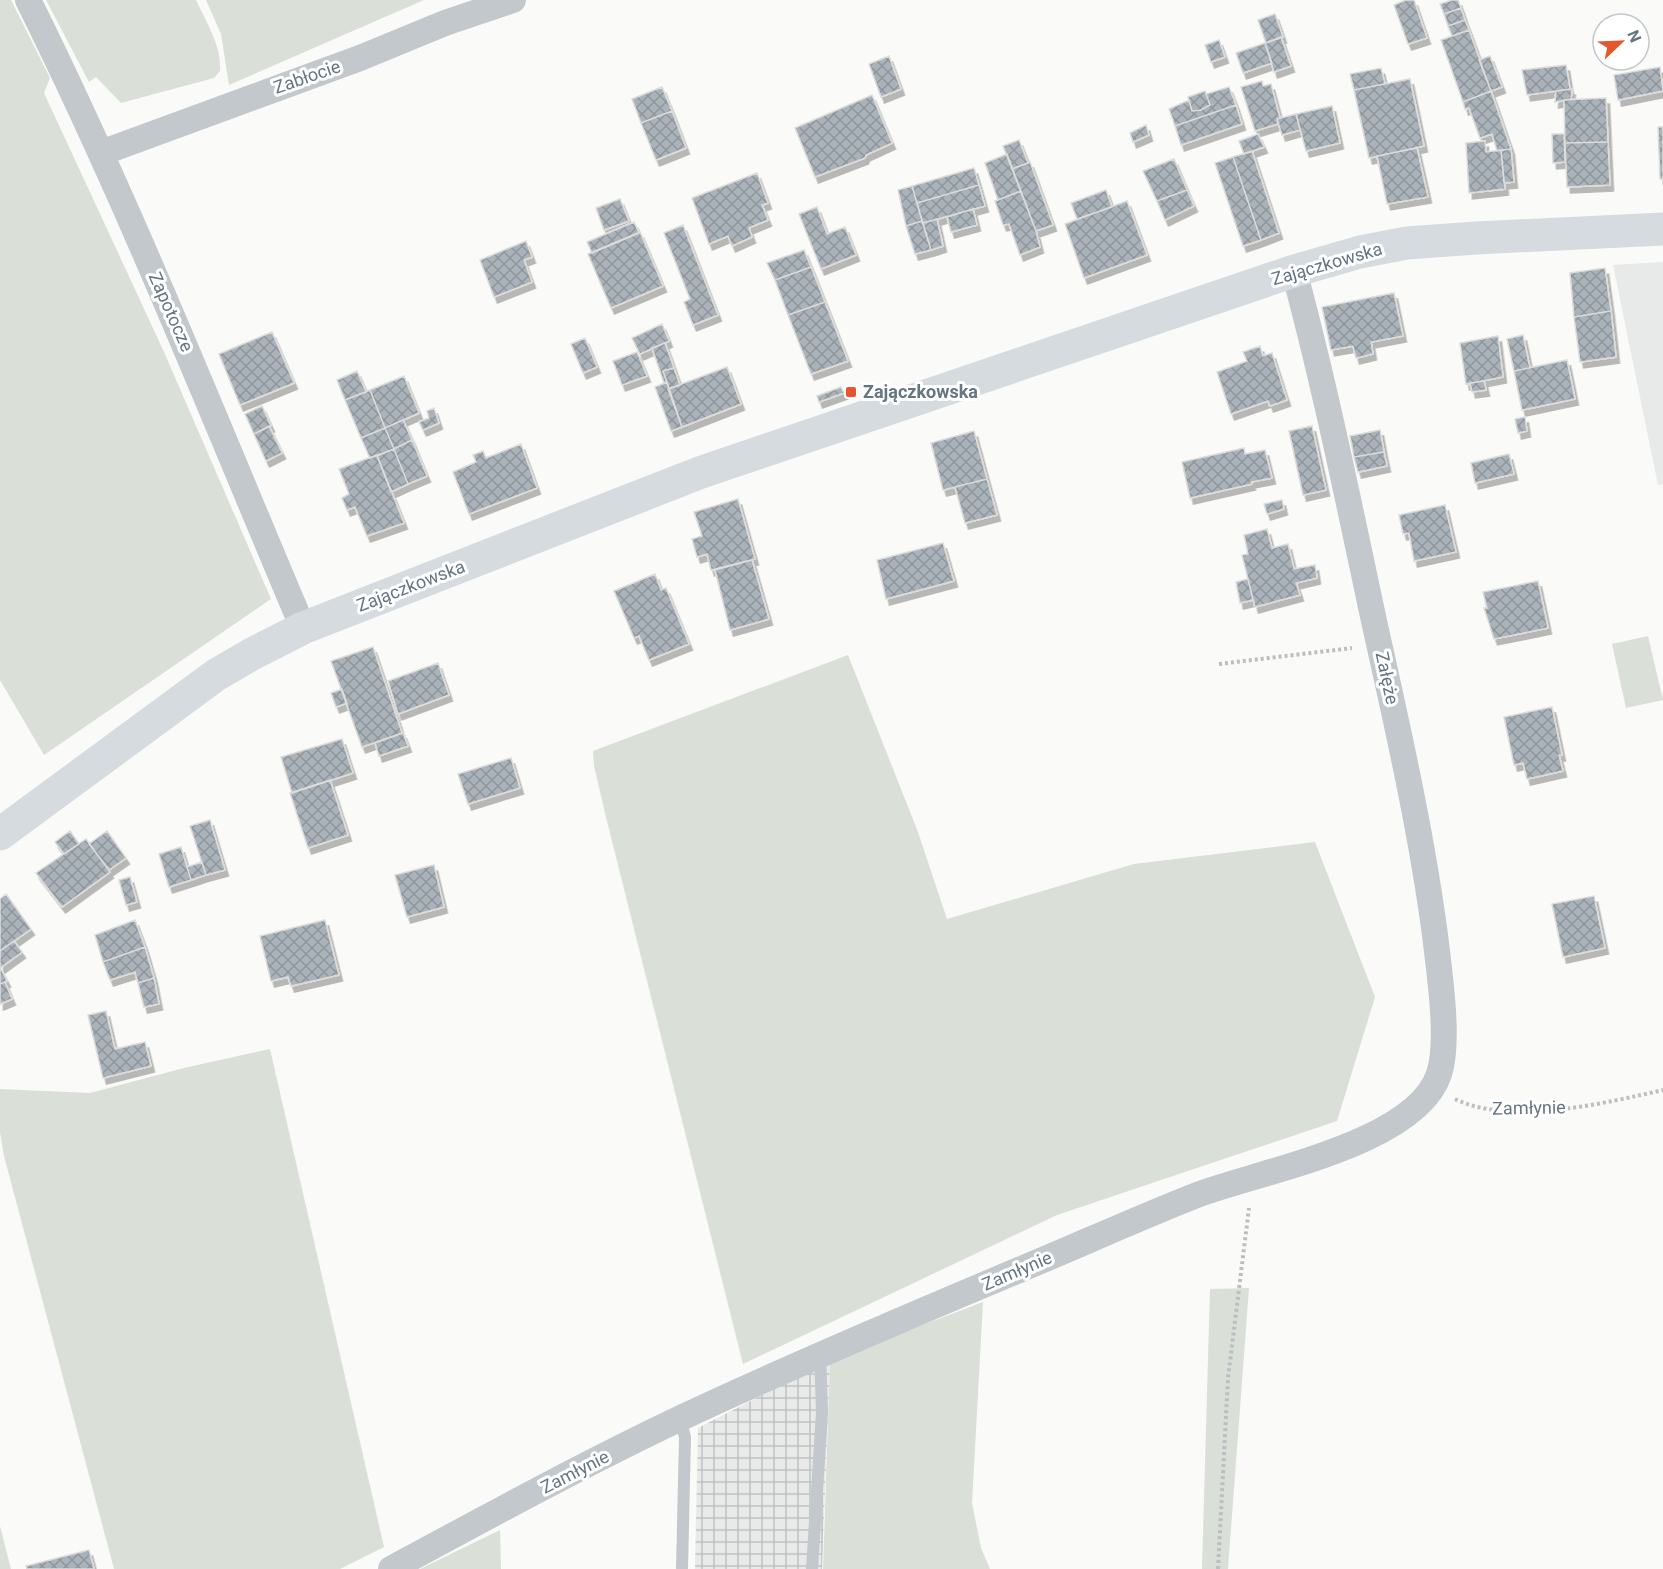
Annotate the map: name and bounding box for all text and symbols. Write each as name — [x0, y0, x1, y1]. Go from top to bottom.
north arrow — [1591, 12, 1651, 72]
text: N — [1623, 27, 1645, 45]
street label: Zabłocie — [271, 55, 343, 98]
street label: Zajączkowska — [1269, 238, 1385, 289]
street label: Zapotocze — [145, 269, 198, 355]
place label: Zajączkowska — [863, 381, 978, 402]
marker: Zajączkowska — [844, 385, 858, 399]
street label: Zajączkowska — [354, 555, 468, 616]
street label: Załęże — [1372, 650, 1403, 706]
street label: Zamłynie — [1492, 1096, 1566, 1119]
street label: Zamłynie — [979, 1246, 1055, 1295]
street label: Zamłynie — [537, 1445, 612, 1498]

